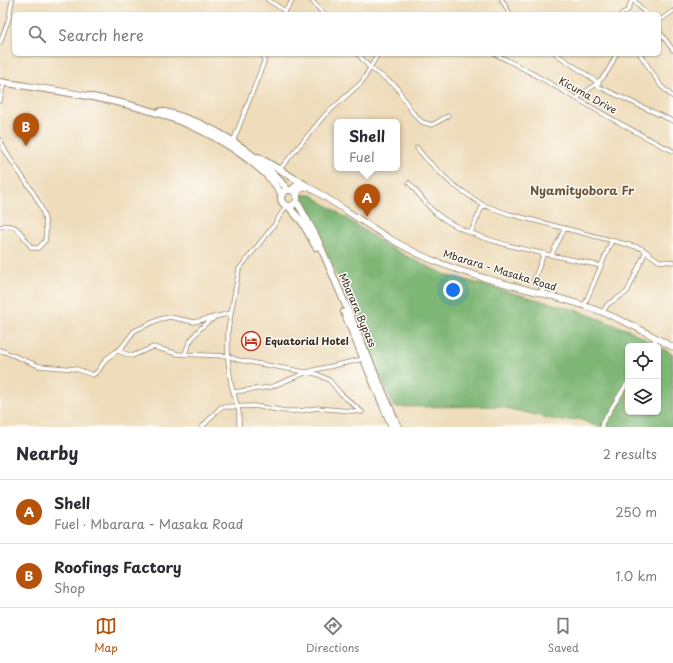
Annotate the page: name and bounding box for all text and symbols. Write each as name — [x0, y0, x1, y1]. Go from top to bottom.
search box — [12, 12, 661, 56]
icon: search — [26, 23, 48, 45]
text: Search here — [58, 23, 144, 46]
street label: Kicuma Drive — [556, 72, 620, 117]
pin: B — [13, 113, 39, 146]
popup — [334, 119, 400, 171]
text: Shell — [349, 124, 385, 147]
text: Fuel — [349, 147, 374, 166]
district label: Nyamityobora Fr — [530, 181, 635, 199]
pin: A — [354, 184, 380, 217]
street label: Mbarara - Masaka Road — [442, 245, 559, 294]
street label: Mbarara Bypass — [335, 270, 381, 350]
your location — [443, 280, 463, 300]
hotel icon: Equatorial Hotel — [240, 330, 262, 352]
place label: Equatorial Hotel — [265, 333, 349, 348]
map controls — [625, 343, 661, 415]
button: locate — [625, 343, 661, 379]
button: layers — [625, 379, 661, 415]
text: Nearby — [16, 440, 78, 466]
text: 2 results — [603, 444, 657, 463]
text: Shell — [54, 491, 90, 514]
text: A — [24, 502, 34, 521]
text: 250 m — [615, 502, 657, 521]
text: Fuel · Mbarara - Masaka Road — [54, 514, 243, 533]
text: Roofings Factory — [54, 555, 182, 578]
text: B — [25, 566, 33, 585]
text: 1.0 km — [616, 566, 657, 585]
text: Shop — [54, 578, 85, 597]
tab: Map — [94, 615, 118, 656]
tab: Directions — [306, 615, 359, 656]
tab: Saved — [548, 615, 579, 656]

